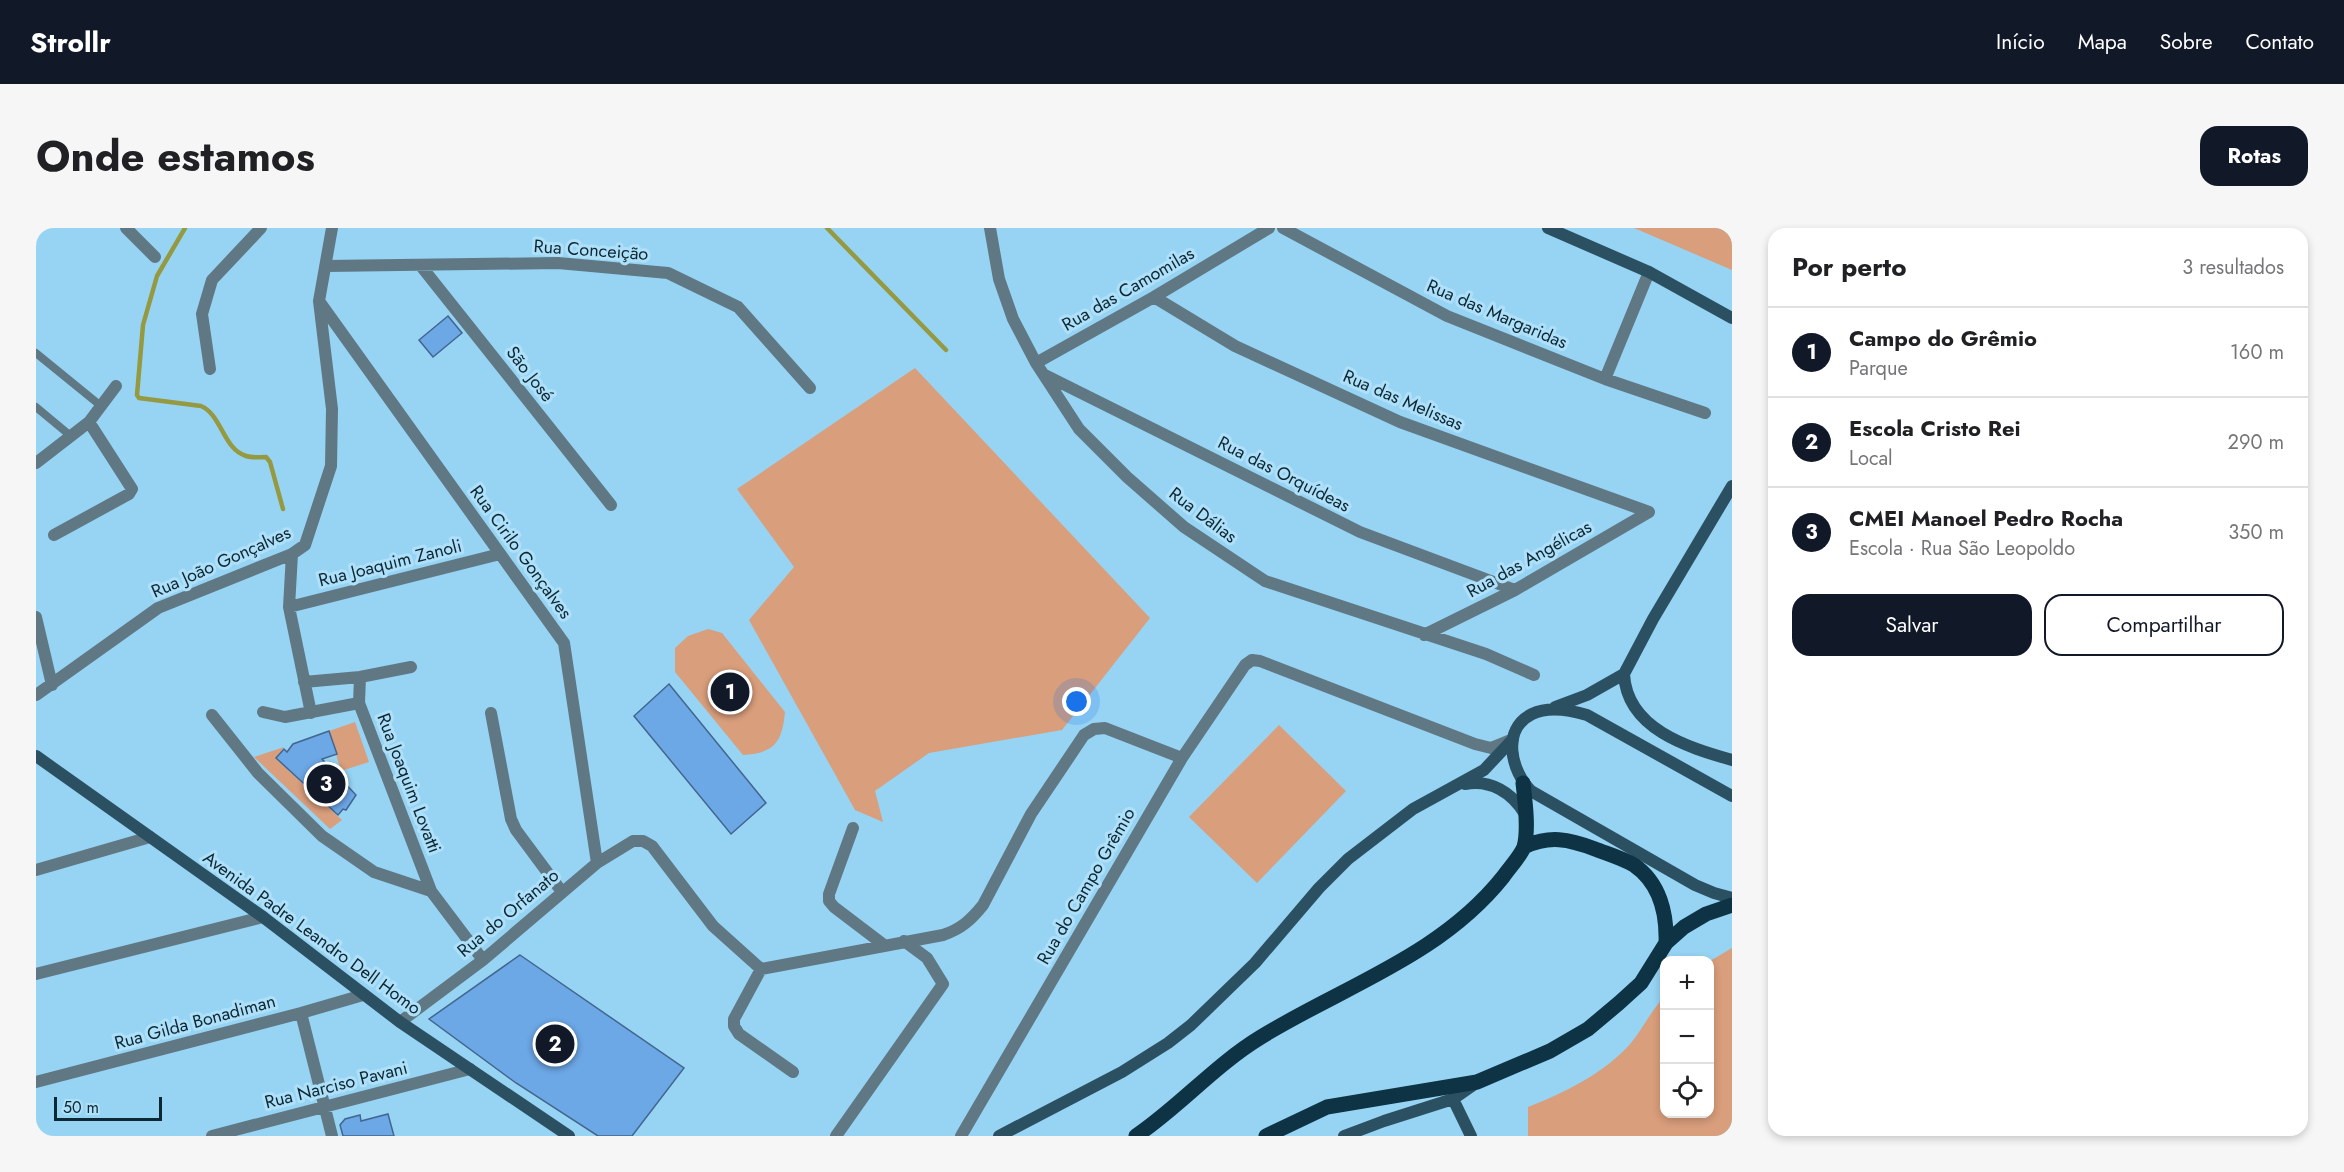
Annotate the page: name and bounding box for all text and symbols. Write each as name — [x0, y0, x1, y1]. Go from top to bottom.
text: Strollr — [30, 22, 111, 63]
text: Início — [1996, 27, 2045, 57]
text: Mapa — [2078, 27, 2127, 57]
text: Sobre — [2160, 27, 2212, 57]
text: Contato — [2245, 27, 2314, 57]
text: Onde estamos — [36, 126, 315, 187]
button: Rotas — [2200, 126, 2308, 186]
street label: Rua Conceição — [533, 233, 649, 267]
street label: Rua das Camomilas — [1057, 241, 1199, 337]
text: Por perto — [1792, 248, 1906, 286]
text: 3 resultados — [2182, 253, 2284, 282]
street label: Rua das Margaridas — [1423, 273, 1571, 355]
text: Campo do Grêmio — [1849, 322, 2037, 354]
text: 1 — [1806, 338, 1817, 367]
text: 160 m — [2230, 338, 2284, 367]
street label: São José — [500, 341, 560, 407]
text: Parque — [1849, 354, 1908, 383]
street label: Rua das Melissas — [1339, 363, 1467, 437]
text: Escola Cristo Rei — [1849, 412, 2021, 444]
text: 2 — [1805, 428, 1818, 457]
text: 290 m — [2228, 428, 2284, 457]
street label: Rua das Orquídeas — [1213, 429, 1355, 519]
text: Local — [1849, 444, 1893, 473]
street label: Rua Cirilo Gonçalves — [464, 480, 578, 624]
street label: Rua Dálias — [1164, 481, 1242, 549]
text: CMEI Manoel Pedro Rocha — [1849, 502, 2123, 534]
street label: Rua das Angélicas — [1462, 514, 1596, 604]
text: 3 — [1805, 518, 1818, 547]
text: 350 m — [2228, 518, 2284, 547]
street label: Rua João Gonçalves — [147, 520, 295, 604]
street label: Rua Joaquim Zanoli — [316, 533, 464, 593]
text: Escola · Rua São Leopoldo — [1849, 534, 2075, 563]
button: Salvar — [1792, 594, 2032, 656]
button: Compartilhar — [2044, 594, 2284, 656]
pin: 1 — [710, 670, 750, 714]
your location — [1062, 687, 1091, 716]
street label: Rua Joaquim Lovatti — [370, 709, 448, 857]
pin: 3 — [306, 762, 346, 806]
street label: Rua do Campo Grêmio — [1030, 803, 1142, 969]
street label: Avenida Padre Leandro Dell Homo — [198, 845, 426, 1021]
street label: Rua do Orfanato — [452, 863, 565, 963]
map controls — [1660, 956, 1714, 1118]
button: + — [1660, 956, 1714, 1010]
street label: Rua Gilda Bonadiman — [112, 988, 278, 1056]
button: − — [1660, 1010, 1714, 1064]
pin: 2 — [536, 1022, 574, 1066]
street label: Rua Narciso Pavani — [262, 1055, 410, 1115]
button: locate — [1660, 1064, 1714, 1118]
scale bar — [54, 1094, 162, 1122]
text: 50 m — [63, 1096, 99, 1119]

